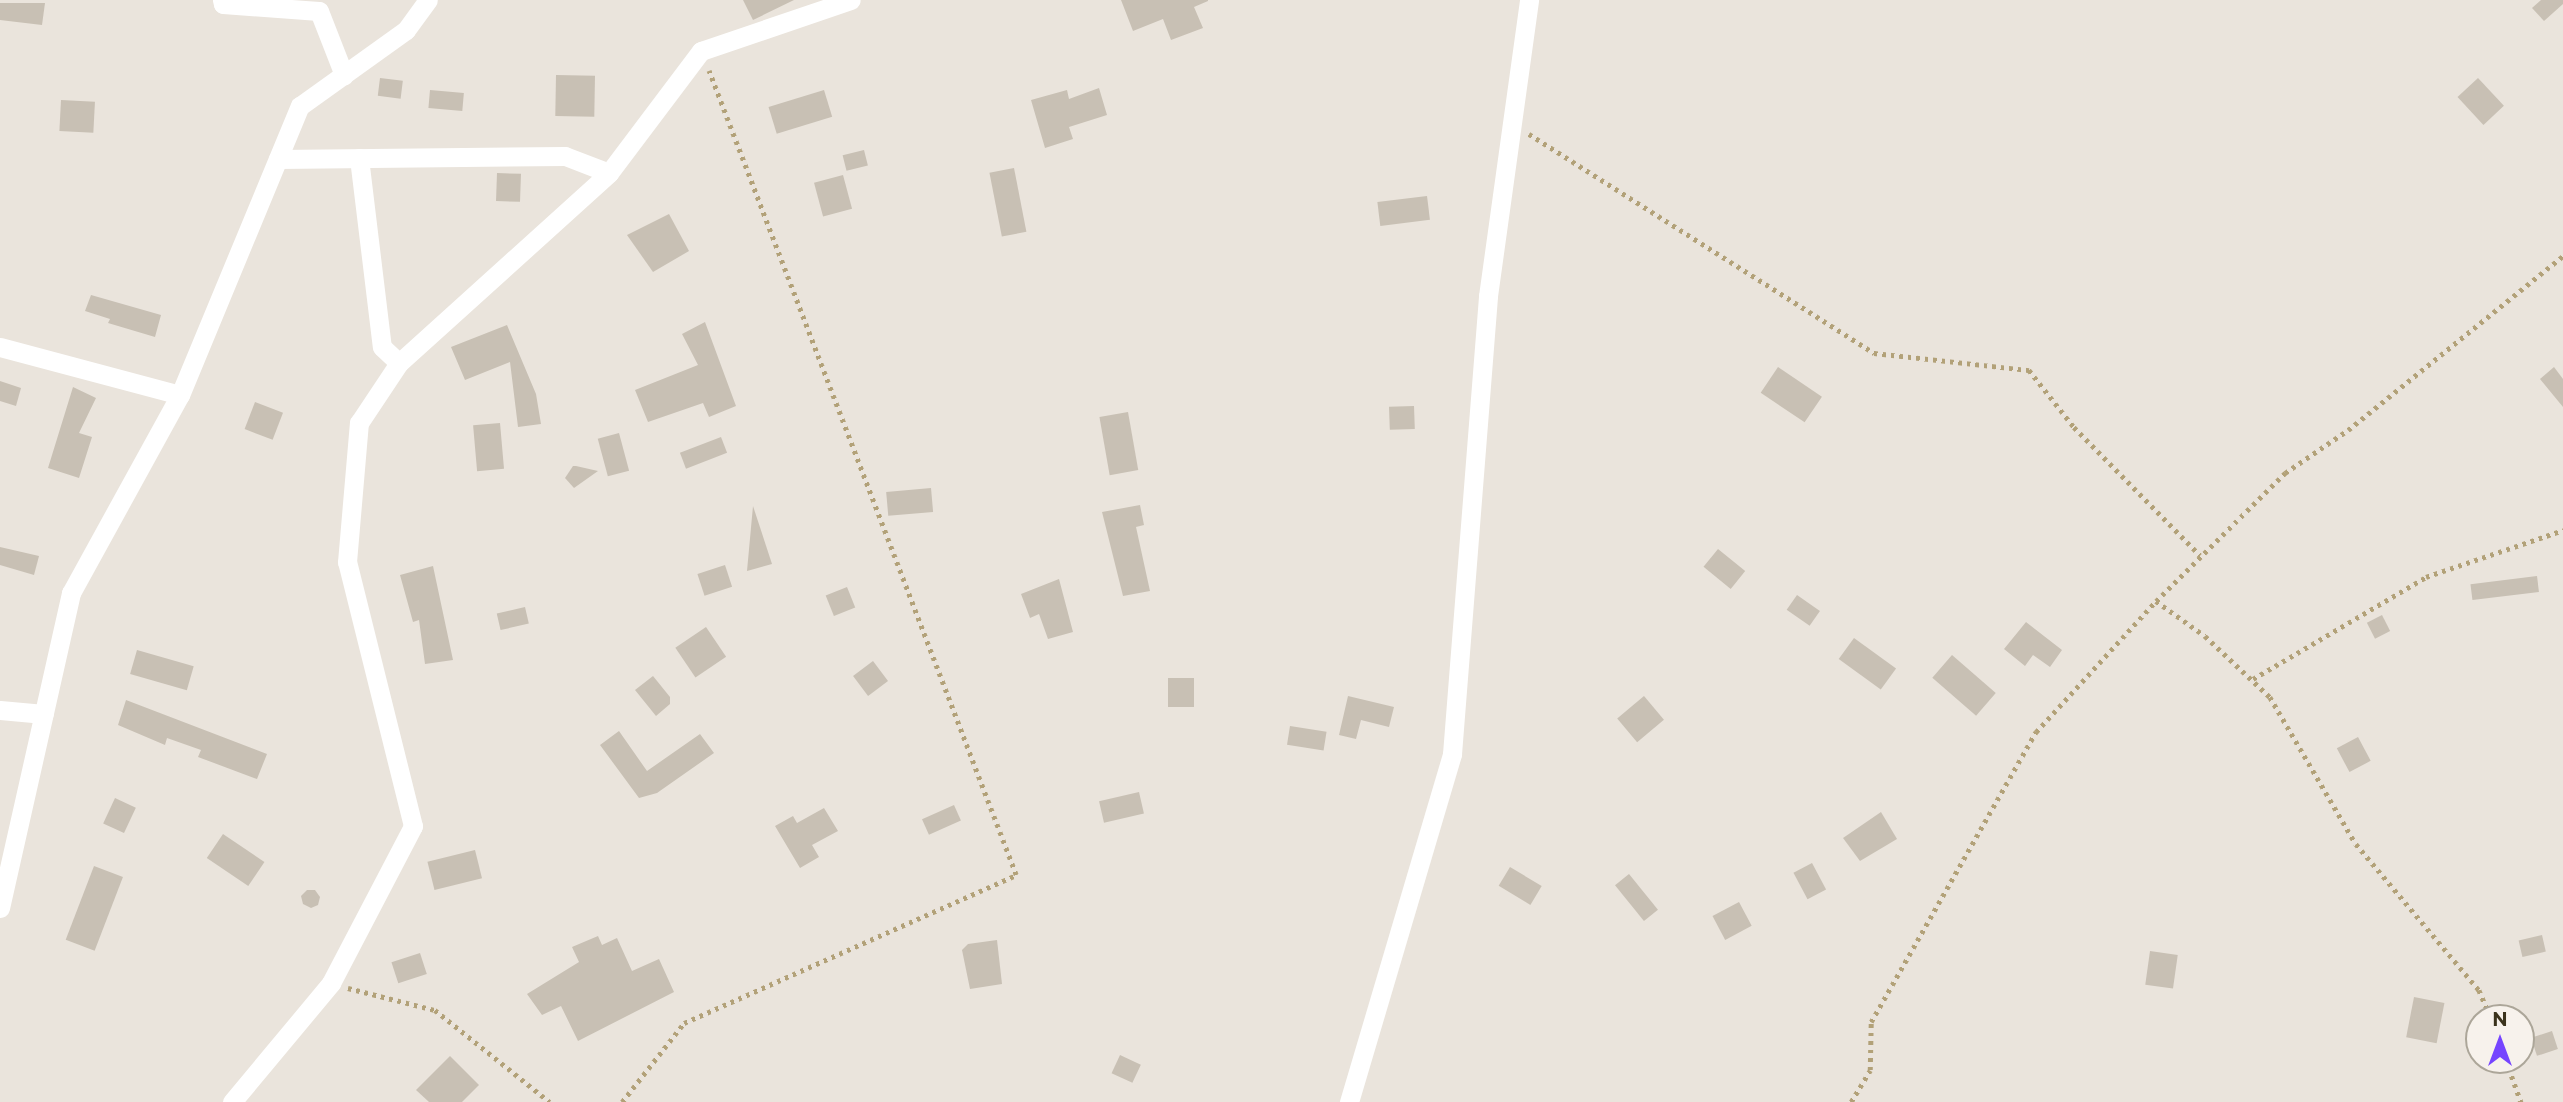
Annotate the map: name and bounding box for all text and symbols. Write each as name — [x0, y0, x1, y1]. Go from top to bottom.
north arrow — [2465, 1004, 2535, 1074]
text: N — [2492, 1008, 2508, 1031]

